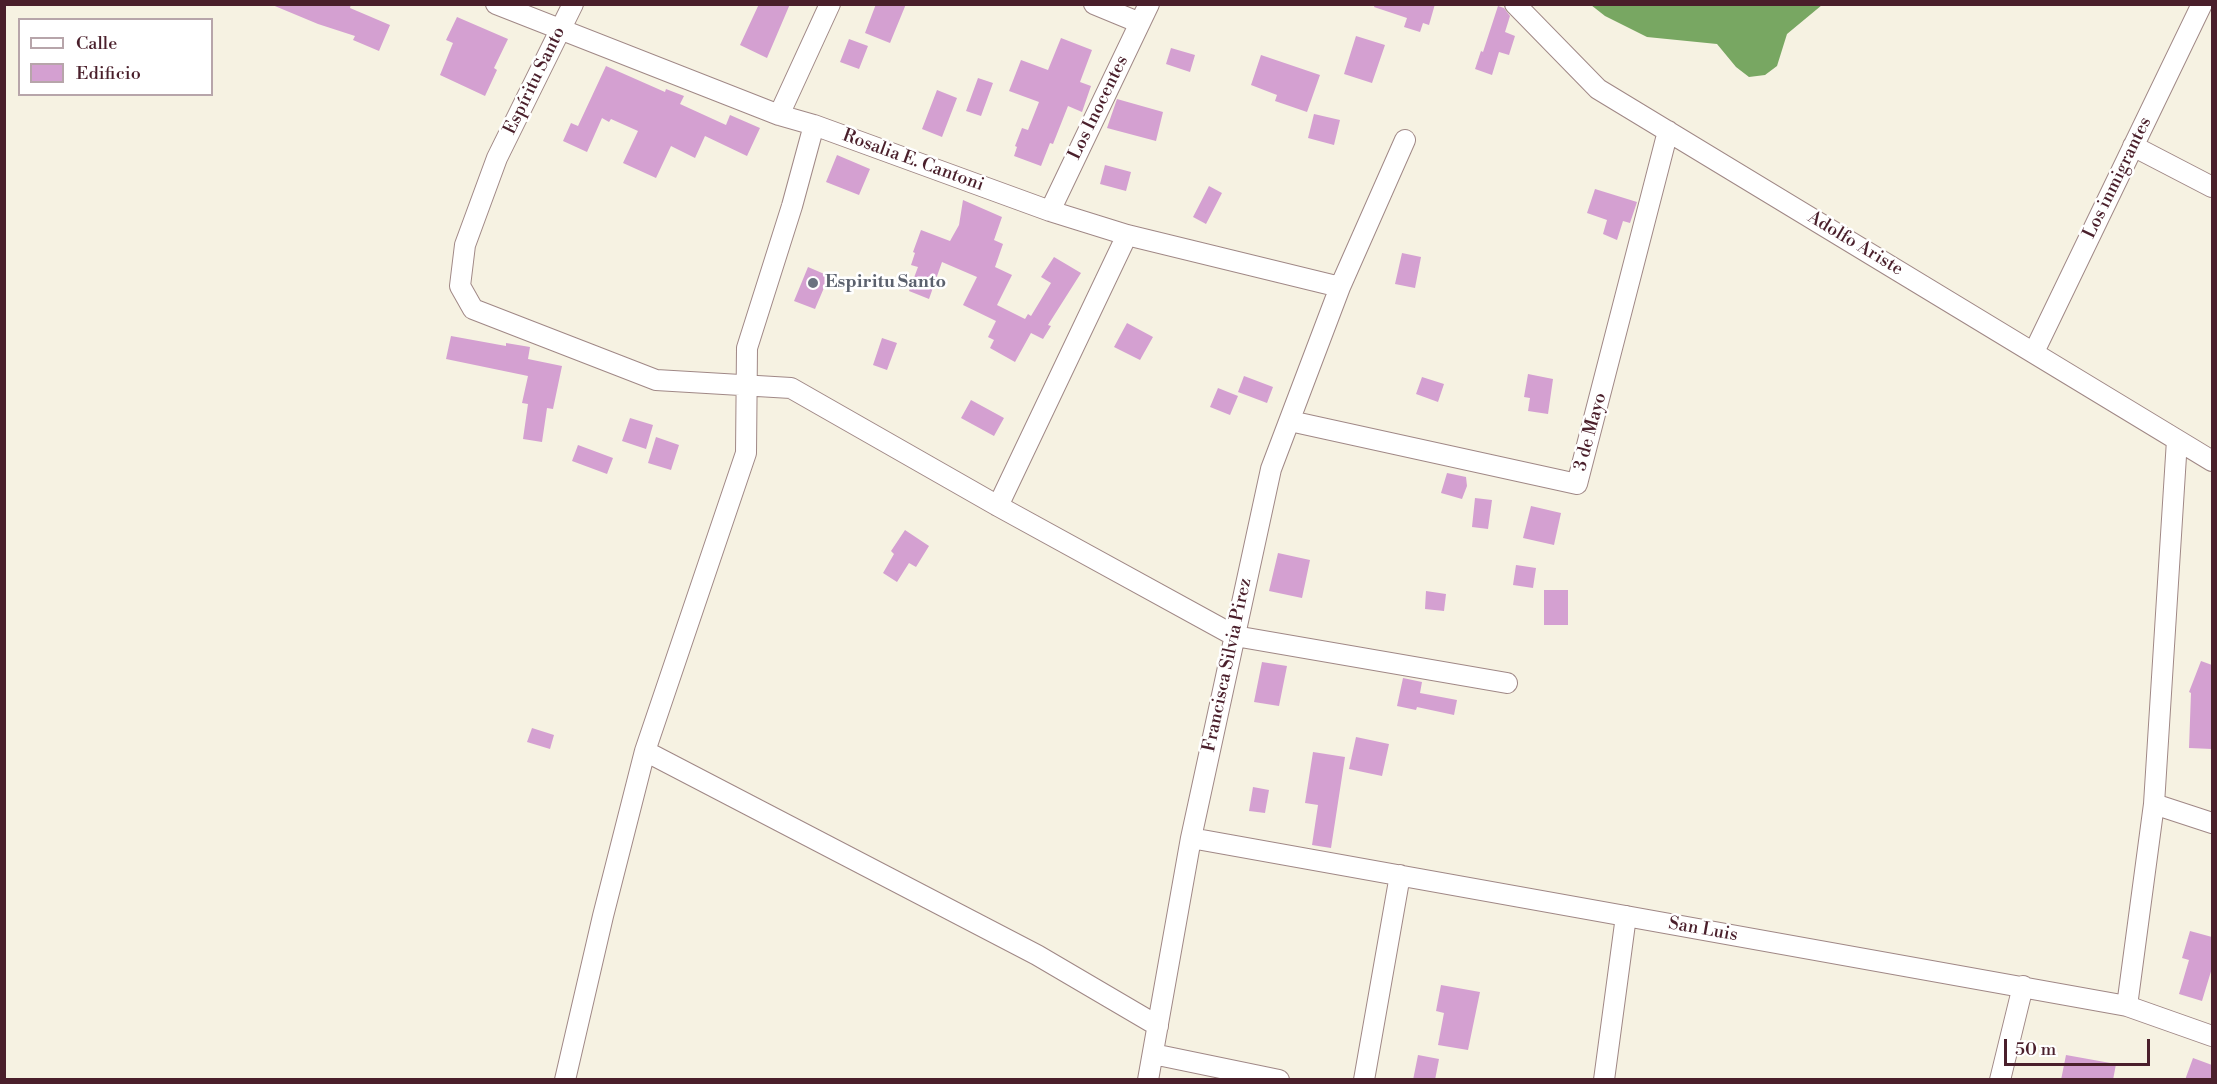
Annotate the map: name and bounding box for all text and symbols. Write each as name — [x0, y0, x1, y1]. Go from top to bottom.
legend — [18, 18, 213, 96]
street label: Espíritu Santo — [500, 24, 570, 138]
text: Calle — [76, 32, 117, 55]
street label: Los Inocentes — [1064, 52, 1134, 164]
text: Edificio — [76, 62, 141, 85]
street label: Los inmigrantes — [2079, 114, 2157, 242]
street label: Rosalia E. Cantoni — [839, 125, 987, 197]
street label: Adolfo Ariste — [1803, 207, 1907, 281]
place label: Espiritu Santo — [825, 272, 946, 294]
marker: Espiritu Santo — [806, 276, 820, 290]
street label: 3 de Mayo — [1570, 391, 1612, 473]
street label: Francisca Silvia Pirez — [1199, 576, 1257, 754]
street label: San Luis — [1667, 913, 1739, 947]
scale bar — [2007, 1027, 2152, 1065]
text: 50 m — [2015, 1038, 2056, 1061]

